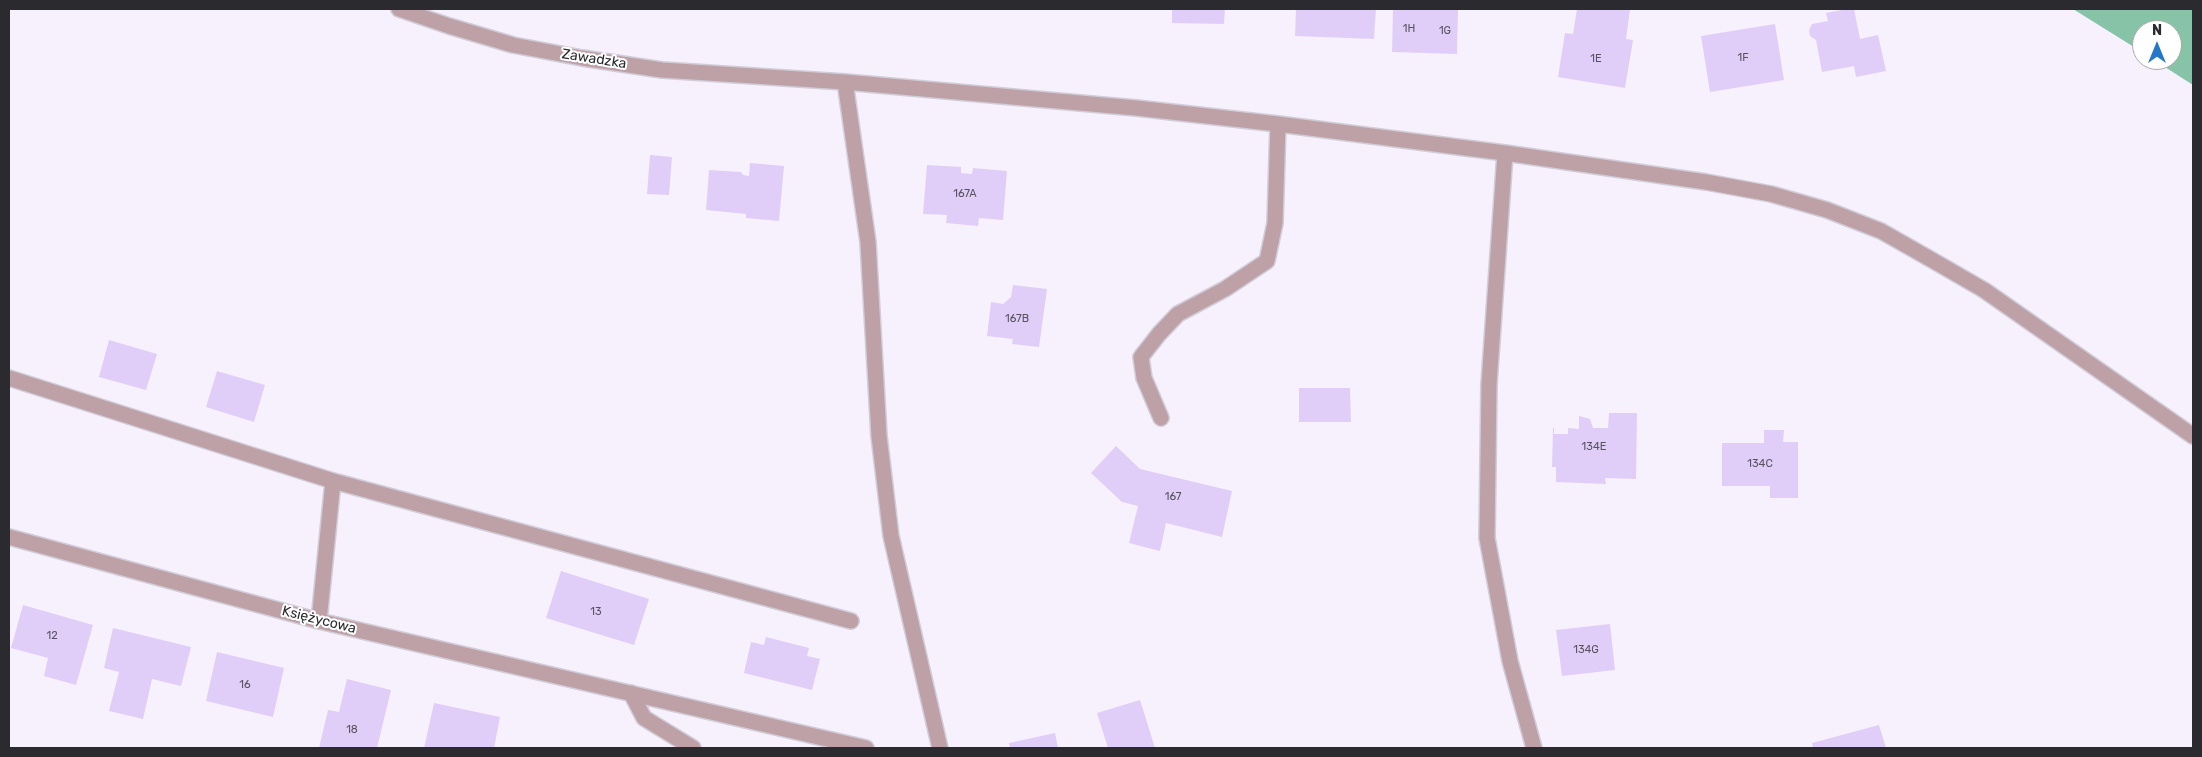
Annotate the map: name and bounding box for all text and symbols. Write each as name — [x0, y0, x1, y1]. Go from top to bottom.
north arrow — [2132, 20, 2182, 70]
house number: 1H — [1403, 22, 1415, 36]
text: N — [2152, 22, 2162, 39]
house number: 1G — [1439, 24, 1451, 38]
street label: Zawadzka — [561, 46, 627, 72]
house number: 1F — [1737, 51, 1749, 65]
house number: 1E — [1590, 52, 1602, 66]
house number: 167A — [953, 187, 977, 201]
house number: 167B — [1005, 312, 1029, 326]
house number: 134E — [1582, 440, 1606, 454]
house number: 134C — [1747, 457, 1773, 471]
house number: 167 — [1165, 490, 1181, 504]
street label: Księżycowa — [280, 603, 358, 637]
house number: 13 — [590, 605, 602, 619]
house number: 12 — [46, 629, 58, 643]
house number: 134G — [1573, 643, 1599, 657]
house number: 16 — [239, 678, 251, 692]
house number: 18 — [346, 723, 358, 737]

